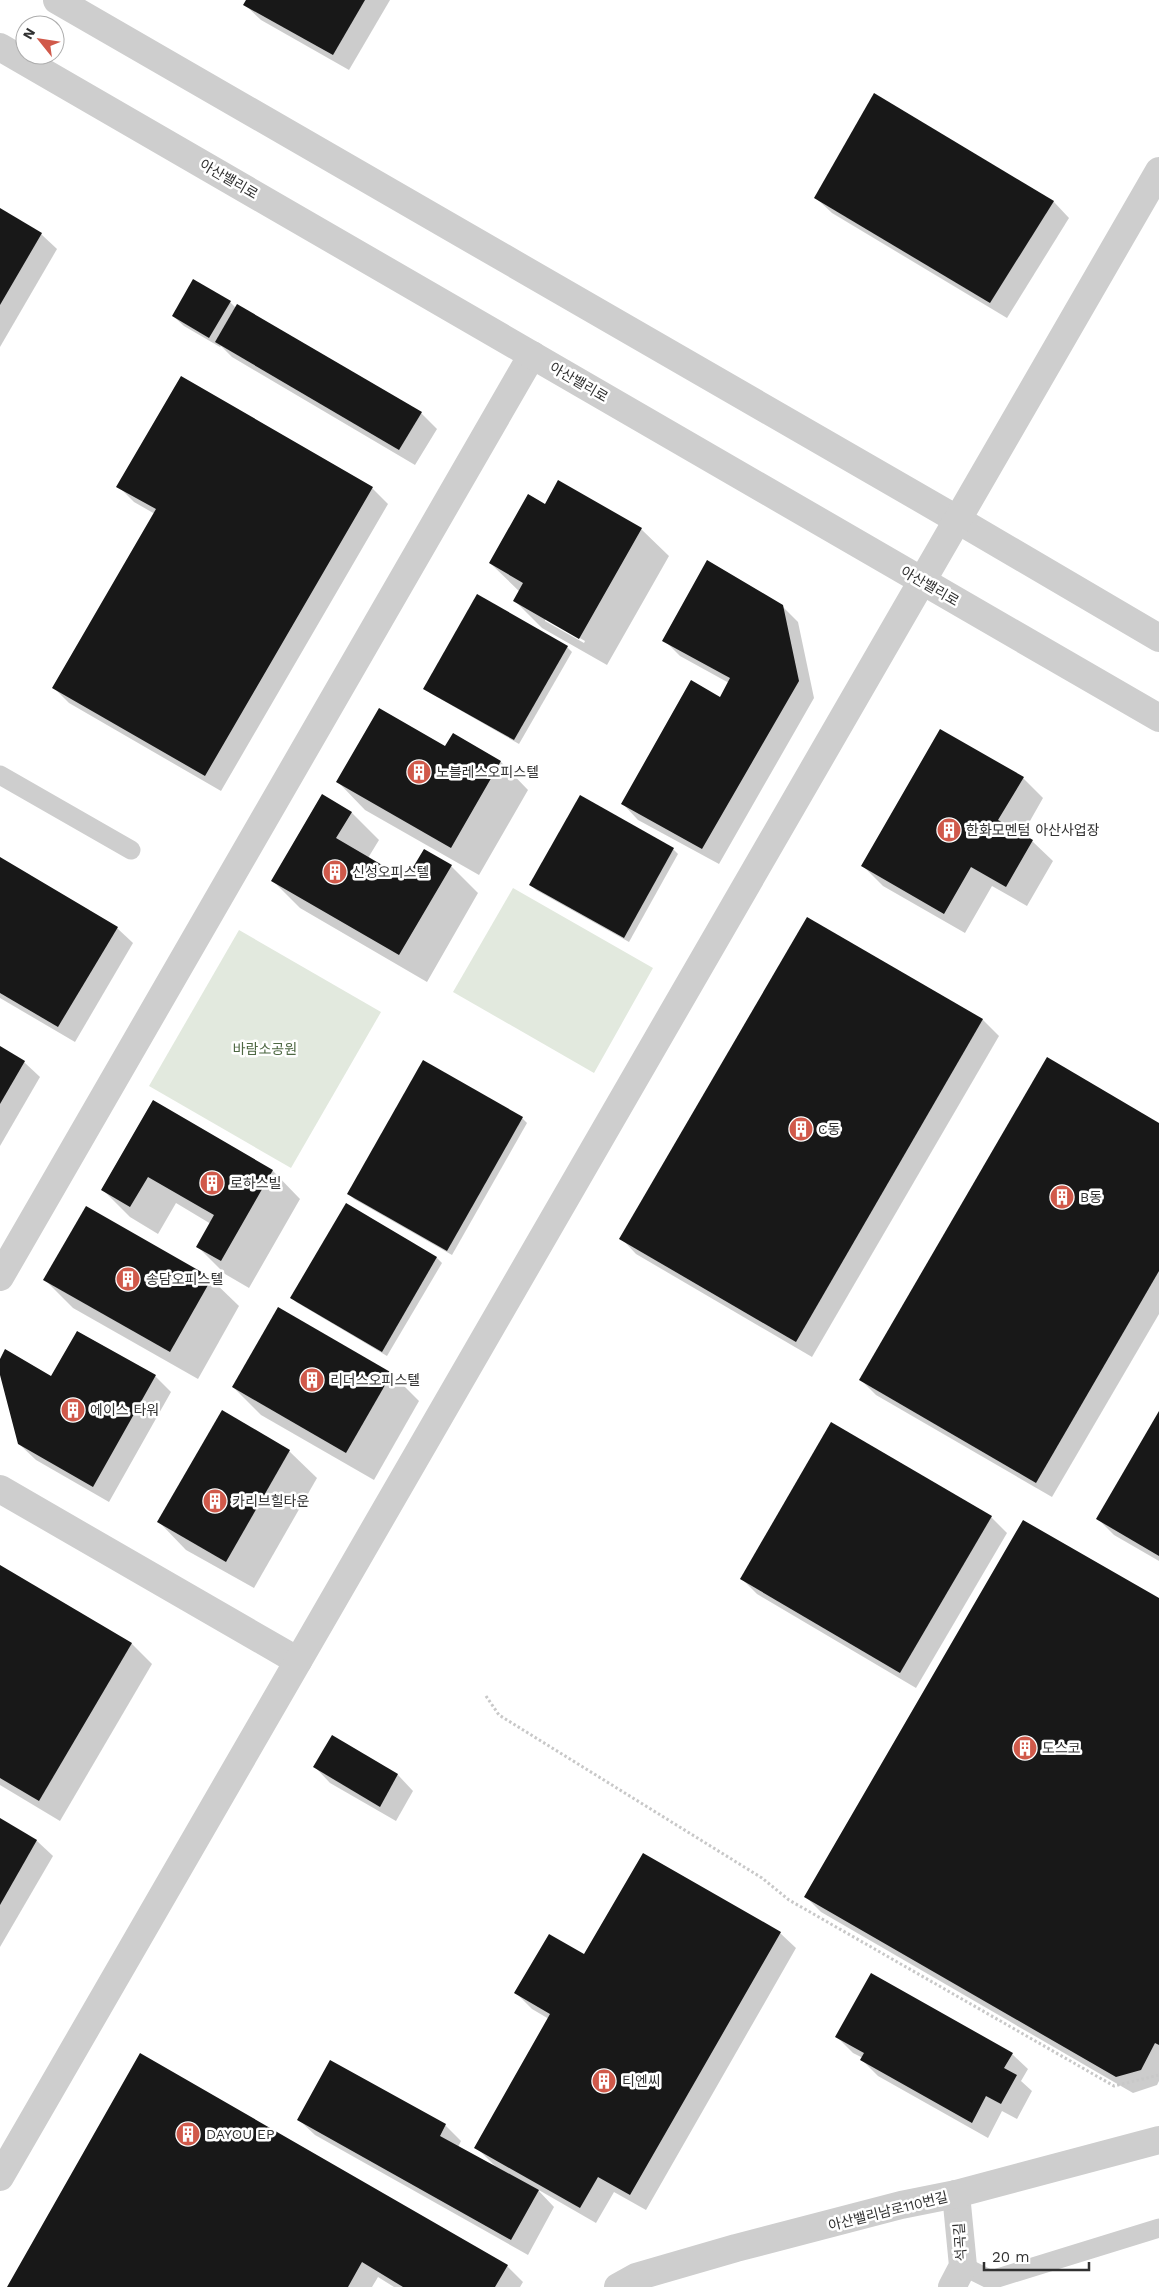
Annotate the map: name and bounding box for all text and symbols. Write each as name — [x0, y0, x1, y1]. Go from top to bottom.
north arrow — [15, 15, 65, 65]
text: N — [19, 25, 38, 42]
street label: 아산밸리로 — [197, 156, 261, 202]
street label: 아산밸리로 — [547, 359, 611, 405]
street label: 아산밸리로 — [898, 563, 962, 609]
building icon: 노블레스오피스텔 — [406, 759, 432, 785]
place label: 노블레스오피스텔 — [436, 764, 539, 780]
building icon: 한화모멘텀 아산사업장 — [936, 817, 962, 843]
place label: 한화모멘텀 아산사업장 — [966, 822, 1100, 838]
building icon: 신성오피스텔 — [322, 859, 348, 885]
place label: 신성오피스텔 — [352, 864, 429, 880]
park label: 바람소공원 — [233, 1041, 297, 1057]
building icon: C동 — [788, 1116, 814, 1142]
place label: C동 — [818, 1121, 841, 1137]
building icon: 로하스빌 — [199, 1170, 225, 1196]
place label: 로하스빌 — [230, 1175, 282, 1191]
building icon: B동 — [1049, 1184, 1075, 1210]
place label: B동 — [1080, 1189, 1102, 1205]
building icon: 송담오피스텔 — [115, 1266, 141, 1292]
place label: 송담오피스텔 — [146, 1271, 223, 1287]
building icon: 리더스오피스텔 — [299, 1367, 325, 1393]
place label: 리더스오피스텔 — [330, 1372, 420, 1388]
building icon: 에이스 타워 — [60, 1397, 86, 1423]
place label: 에이스 타워 — [90, 1402, 159, 1418]
building icon: 카리브힐타운 — [202, 1488, 228, 1514]
place label: 카리브힐타운 — [232, 1493, 309, 1509]
building icon: 도스코 — [1012, 1735, 1038, 1761]
place label: 도스코 — [1042, 1740, 1081, 1756]
building icon: 티엔씨 — [591, 2068, 617, 2094]
place label: 티엔씨 — [622, 2073, 661, 2089]
building icon: DAYOU EP — [175, 2121, 201, 2147]
place label: DAYOU EP — [206, 2126, 274, 2142]
street label: 아산밸리남로110번길 — [827, 2188, 949, 2234]
street label: 석곡길 — [951, 2222, 969, 2262]
scale bar — [984, 2240, 1089, 2272]
text: 20 m — [992, 2248, 1030, 2266]

